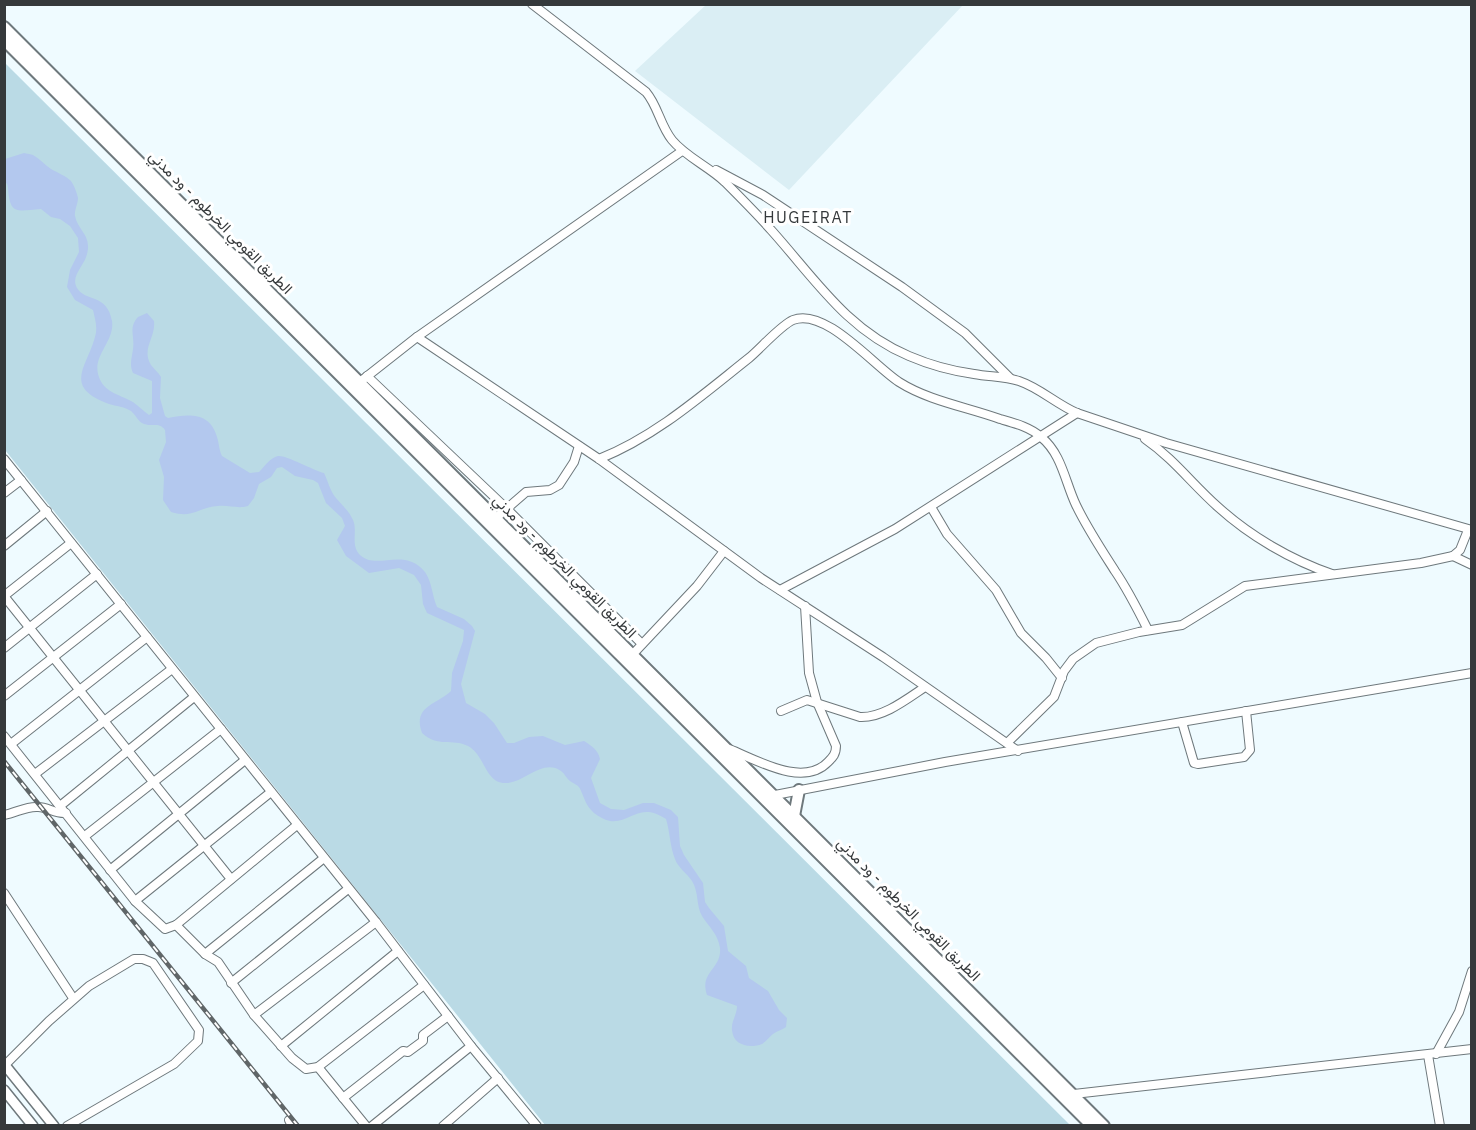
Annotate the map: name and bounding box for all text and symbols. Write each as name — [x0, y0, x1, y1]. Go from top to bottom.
street label: الطريق القومي الخرطوم - ود مدني — [142, 146, 297, 301]
district label: HUGEIRAT — [763, 207, 853, 227]
street label: الطريق القومي الخرطوم - ود مدني — [486, 490, 641, 645]
street label: الطريق القومي الخرطوم - ود مدني — [830, 833, 985, 988]

